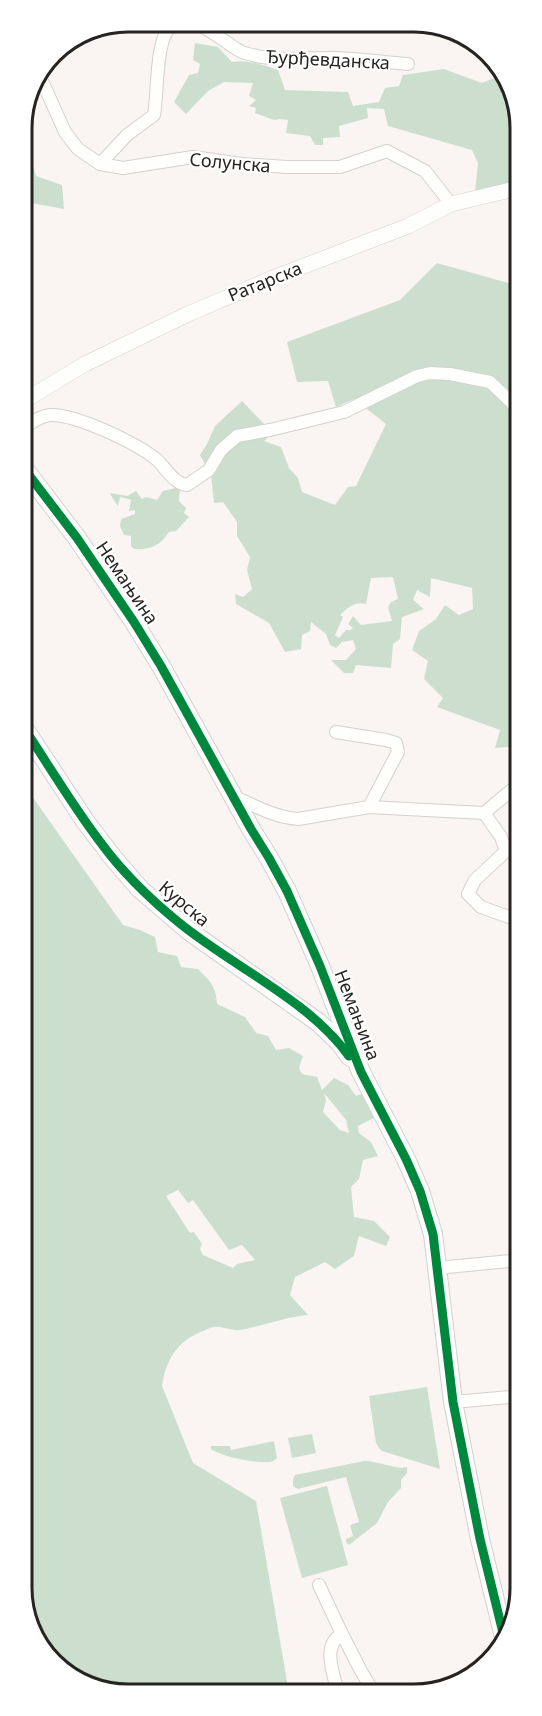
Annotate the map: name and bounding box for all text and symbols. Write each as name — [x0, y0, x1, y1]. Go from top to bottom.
street label: Ђурђевданска — [266, 44, 391, 74]
street label: Солунска — [189, 147, 272, 177]
street label: Ратарска — [224, 255, 305, 307]
street label: Немањина — [91, 536, 164, 629]
street label: Курска — [154, 875, 215, 931]
street label: Немањина — [330, 966, 386, 1063]

